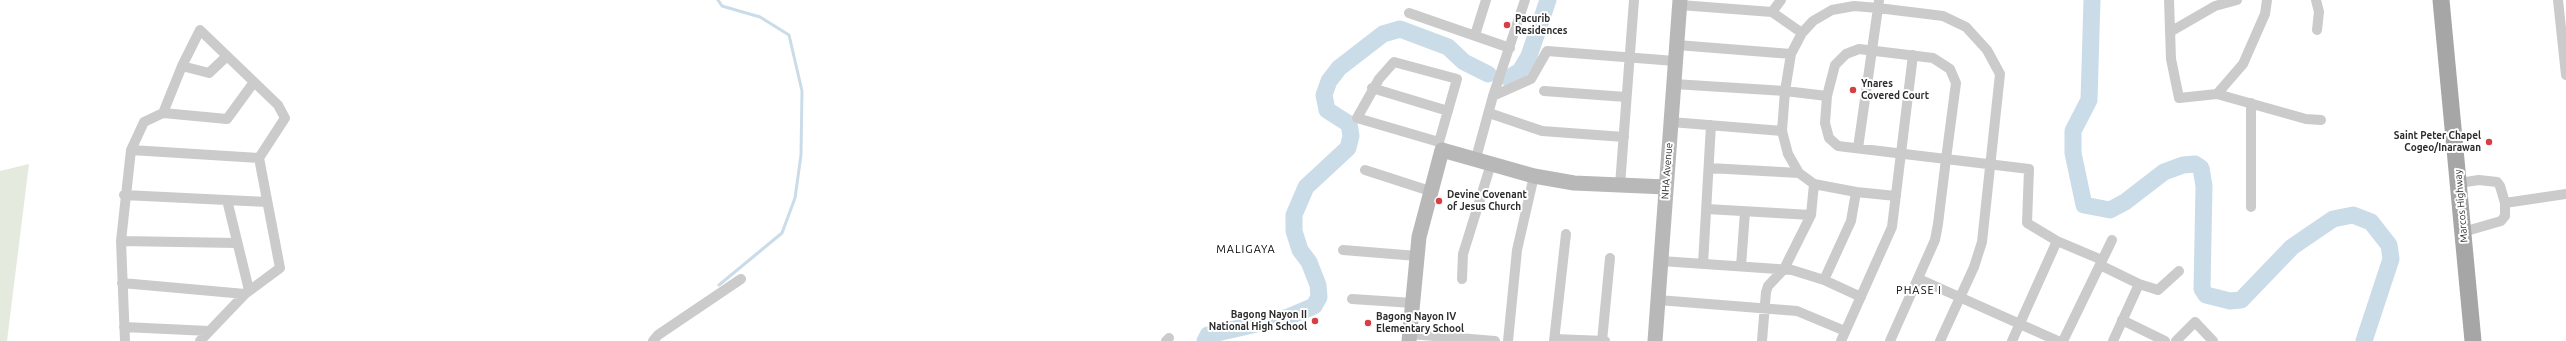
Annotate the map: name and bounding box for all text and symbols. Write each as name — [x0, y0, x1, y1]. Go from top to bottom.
place label: Pacurib Residences — [1515, 13, 1567, 36]
marker: Pacurib Residences — [1502, 20, 1512, 30]
place label: Ynares Covered Court — [1861, 78, 1929, 102]
marker: Ynares Covered Court — [1848, 85, 1858, 95]
place label: Saint Peter Chapel Cogeo/Inarawan — [2394, 130, 2481, 154]
marker: Saint Peter Chapel Cogeo/Inarawan — [2484, 137, 2494, 147]
street label: NHA Avenue — [1659, 142, 1675, 200]
street label: Marcos Highway — [2452, 169, 2470, 243]
place label: Devine Covenant of Jesus Church — [1447, 189, 1527, 212]
marker: Devine Covenant of Jesus Church — [1434, 196, 1444, 206]
district label: MALIGAYA — [1216, 242, 1276, 256]
district label: PHASE I — [1896, 283, 1942, 297]
place label: Bagong Nayon II National High School — [1209, 309, 1307, 332]
place label: Bagong Nayon IV Elementary School — [1376, 311, 1464, 334]
marker: Bagong Nayon II National High School — [1310, 316, 1320, 326]
marker: Bagong Nayon IV Elementary School — [1363, 318, 1373, 328]

